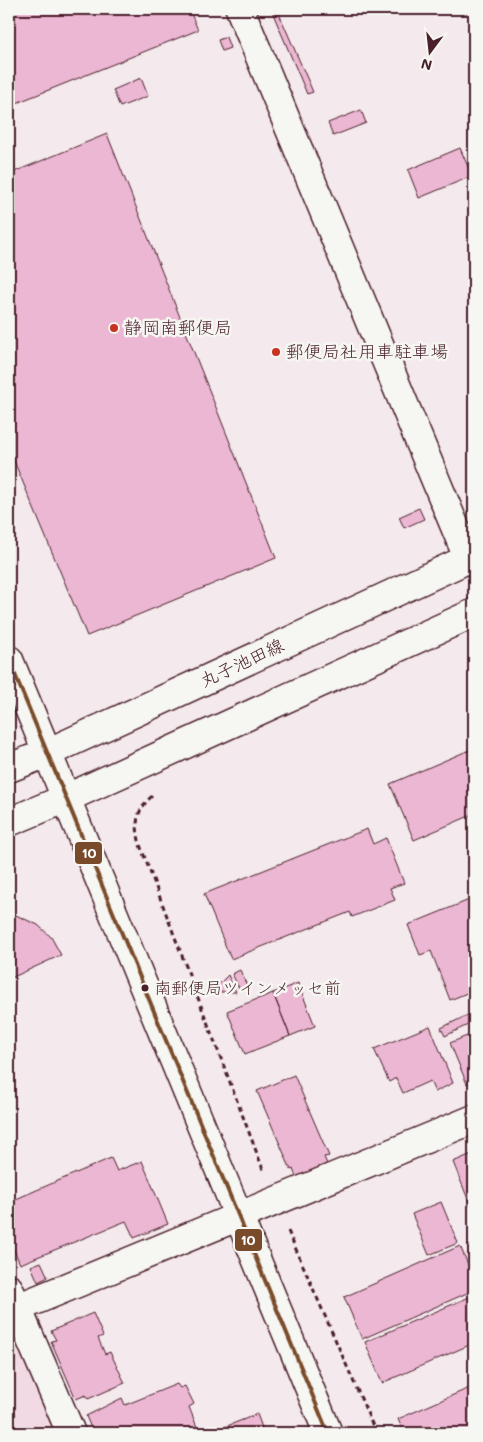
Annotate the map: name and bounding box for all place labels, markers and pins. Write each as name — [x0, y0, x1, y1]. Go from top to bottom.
place label: 静岡南郵便局 — [124, 315, 232, 339]
marker: 静岡南郵便局 — [108, 322, 120, 334]
place label: 郵便局社用車駐車場 — [286, 339, 448, 363]
marker: 郵便局社用車駐車場 — [270, 346, 282, 358]
place label: 南郵便局ツインメッセ前 — [154, 976, 341, 998]
marker: 南郵便局ツインメッセ前 — [140, 983, 150, 993]

